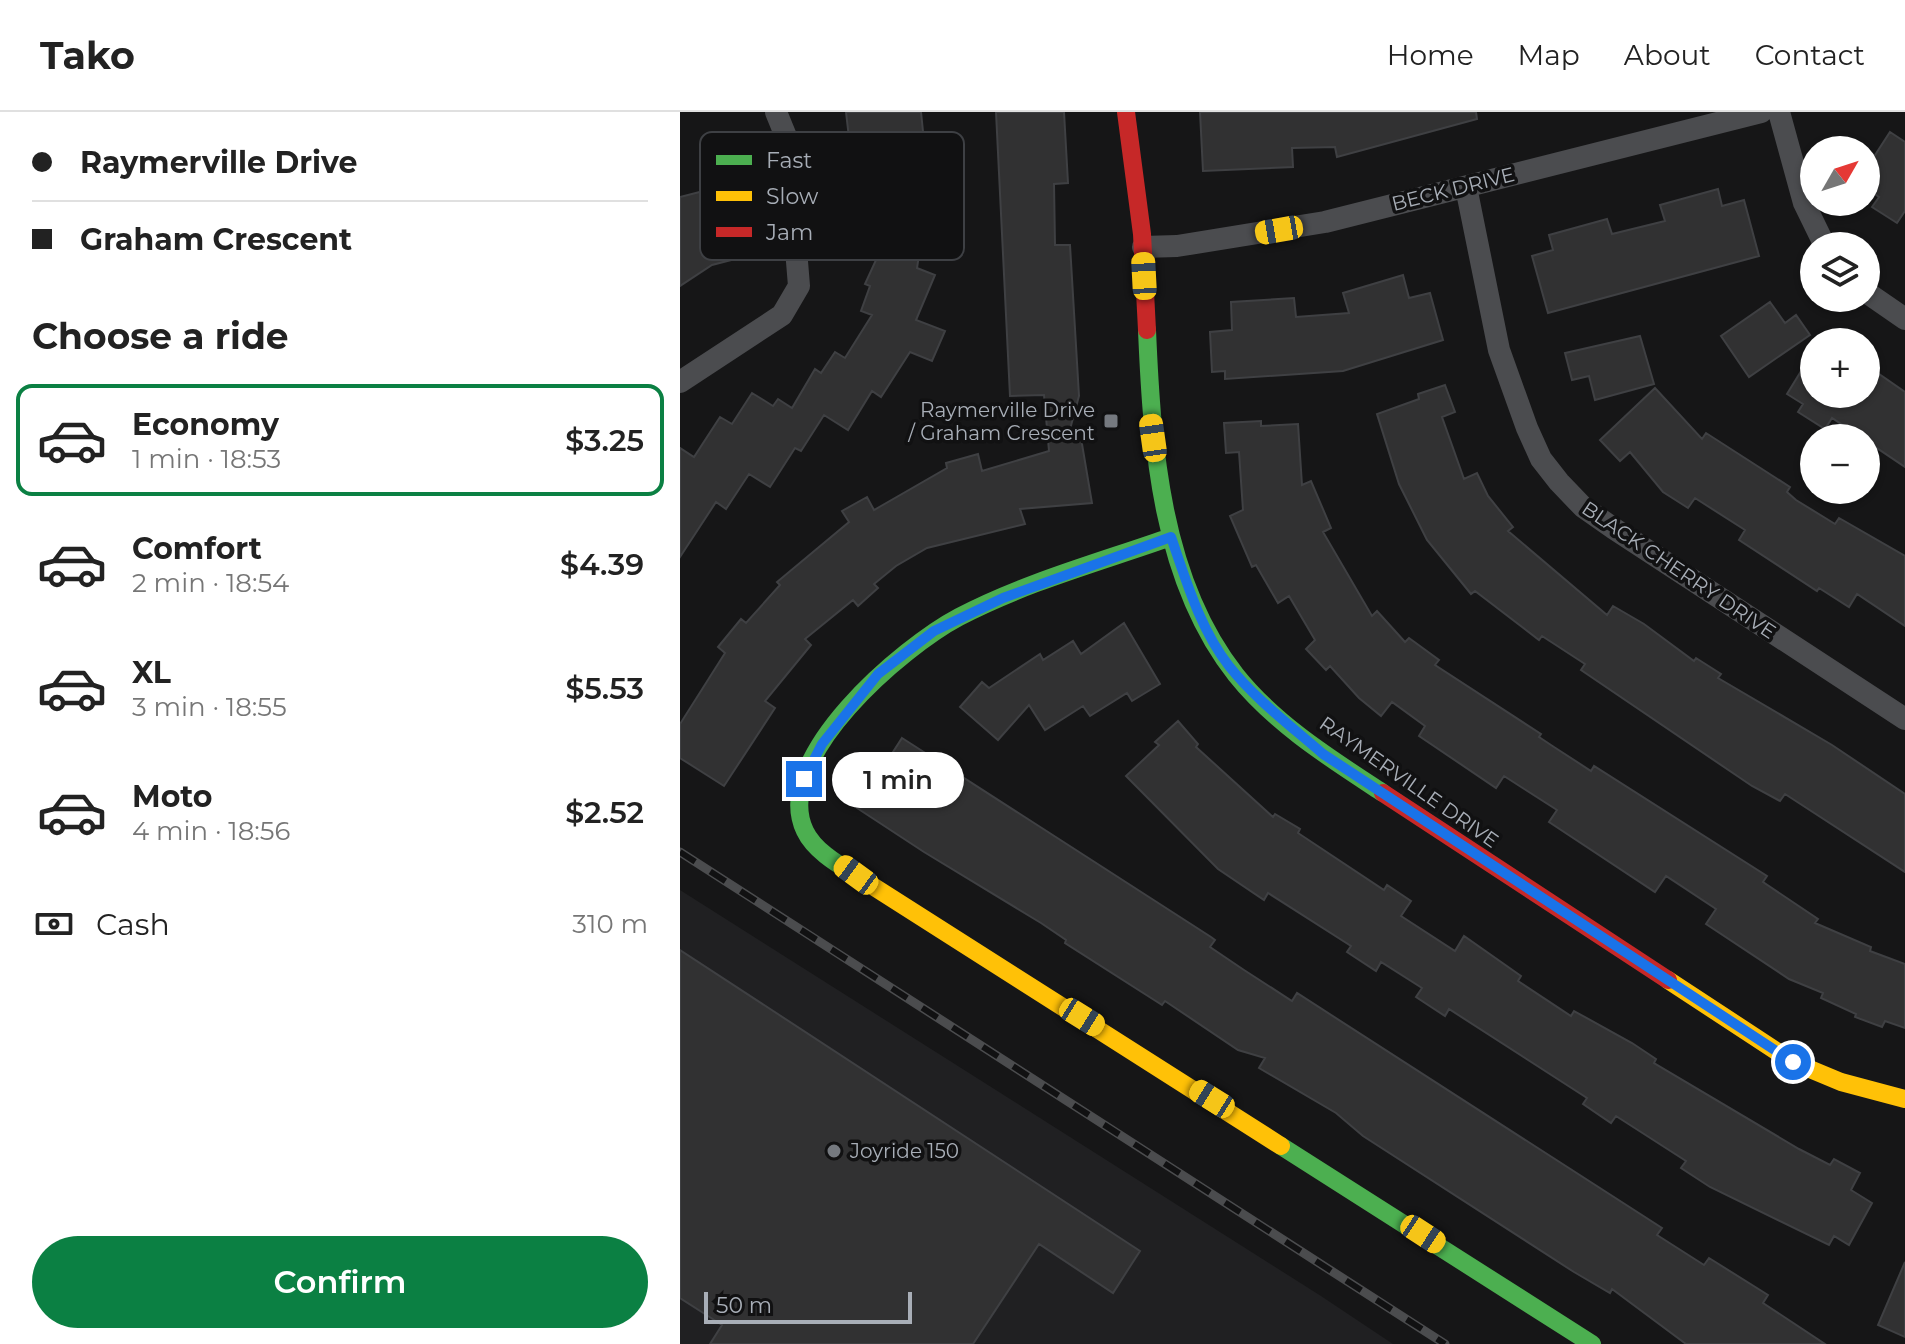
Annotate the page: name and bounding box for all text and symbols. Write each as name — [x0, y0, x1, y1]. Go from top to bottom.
text: Tako — [40, 32, 135, 79]
text: Home — [1387, 38, 1474, 72]
text: Map — [1518, 38, 1580, 72]
text: About — [1624, 38, 1711, 72]
text: Contact — [1755, 38, 1865, 72]
legend — [700, 132, 964, 260]
north arrow — [1800, 136, 1880, 216]
map controls — [1800, 136, 1880, 504]
text: Raymerville Drive — [80, 144, 357, 181]
text: Fast — [766, 147, 812, 174]
street label: BECK DRIVE — [1389, 162, 1517, 216]
text: Slow — [766, 183, 819, 210]
car — [1253, 214, 1305, 246]
text: Jam — [765, 219, 813, 246]
text: Graham Crescent — [80, 221, 352, 258]
button: layers — [1800, 232, 1880, 312]
car — [1131, 251, 1157, 301]
text: Choose a ride — [32, 314, 289, 358]
button: + — [1800, 328, 1880, 408]
place label: Raymerville Drive / Graham Crescent — [907, 398, 1095, 445]
icon: car — [36, 404, 108, 476]
text: Economy — [132, 406, 279, 443]
marker: Raymerville Drive / Graham Crescent — [1102, 412, 1120, 430]
car — [1138, 413, 1168, 463]
text: $3.25 — [565, 422, 644, 459]
button: − — [1800, 424, 1880, 504]
text: 1 min · 18:53 — [132, 443, 281, 475]
street label: BLACK CHERRY DRIVE — [1577, 496, 1781, 644]
icon: car — [36, 528, 108, 600]
text: Comfort — [132, 530, 262, 567]
text: $4.39 — [560, 546, 644, 583]
text: 2 min · 18:54 — [132, 567, 289, 599]
icon: car — [36, 652, 108, 724]
text: XL — [132, 654, 171, 691]
text: $5.53 — [565, 670, 644, 707]
text: 3 min · 18:55 — [132, 691, 287, 723]
street label: RAYMERVILLE DRIVE — [1315, 711, 1503, 853]
callout: 1 min — [832, 751, 964, 807]
route end — [786, 761, 822, 797]
text: 1 min — [863, 764, 933, 796]
icon: car — [36, 776, 108, 848]
text: Moto — [132, 778, 213, 815]
text: $2.52 — [565, 794, 644, 831]
text: 4 min · 18:56 — [132, 815, 290, 847]
car — [830, 851, 882, 899]
icon: cash — [32, 902, 76, 946]
text: Cash — [96, 906, 170, 943]
text: 310 m — [572, 908, 648, 940]
car — [1055, 994, 1109, 1040]
route start — [1775, 1044, 1811, 1080]
car — [1185, 1076, 1239, 1122]
place label: Joyride 150 — [849, 1139, 959, 1163]
marker: Joyride 150 — [825, 1142, 843, 1160]
car — [1396, 1211, 1450, 1257]
button: Confirm — [32, 1236, 648, 1328]
scale bar — [704, 1288, 912, 1324]
text: 50 m — [716, 1292, 772, 1319]

